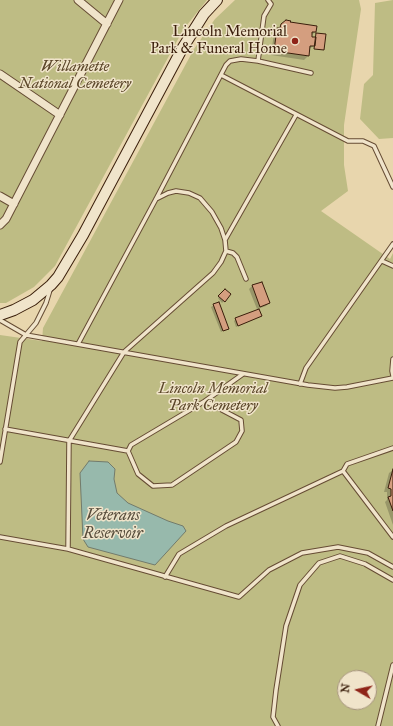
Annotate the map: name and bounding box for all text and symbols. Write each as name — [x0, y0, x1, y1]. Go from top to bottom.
place label: Lincoln Memorial Park & Funeral Home — [150, 23, 287, 58]
marker: Lincoln Memorial Park & Funeral Home — [290, 36, 300, 46]
park label: Willamette National Cemetery — [19, 58, 131, 93]
park label: Lincoln Memorial Park Cemetery — [159, 380, 267, 415]
water label: Veterans Reservoir — [83, 506, 143, 544]
north arrow — [337, 670, 377, 710]
text: N — [338, 683, 353, 694]

